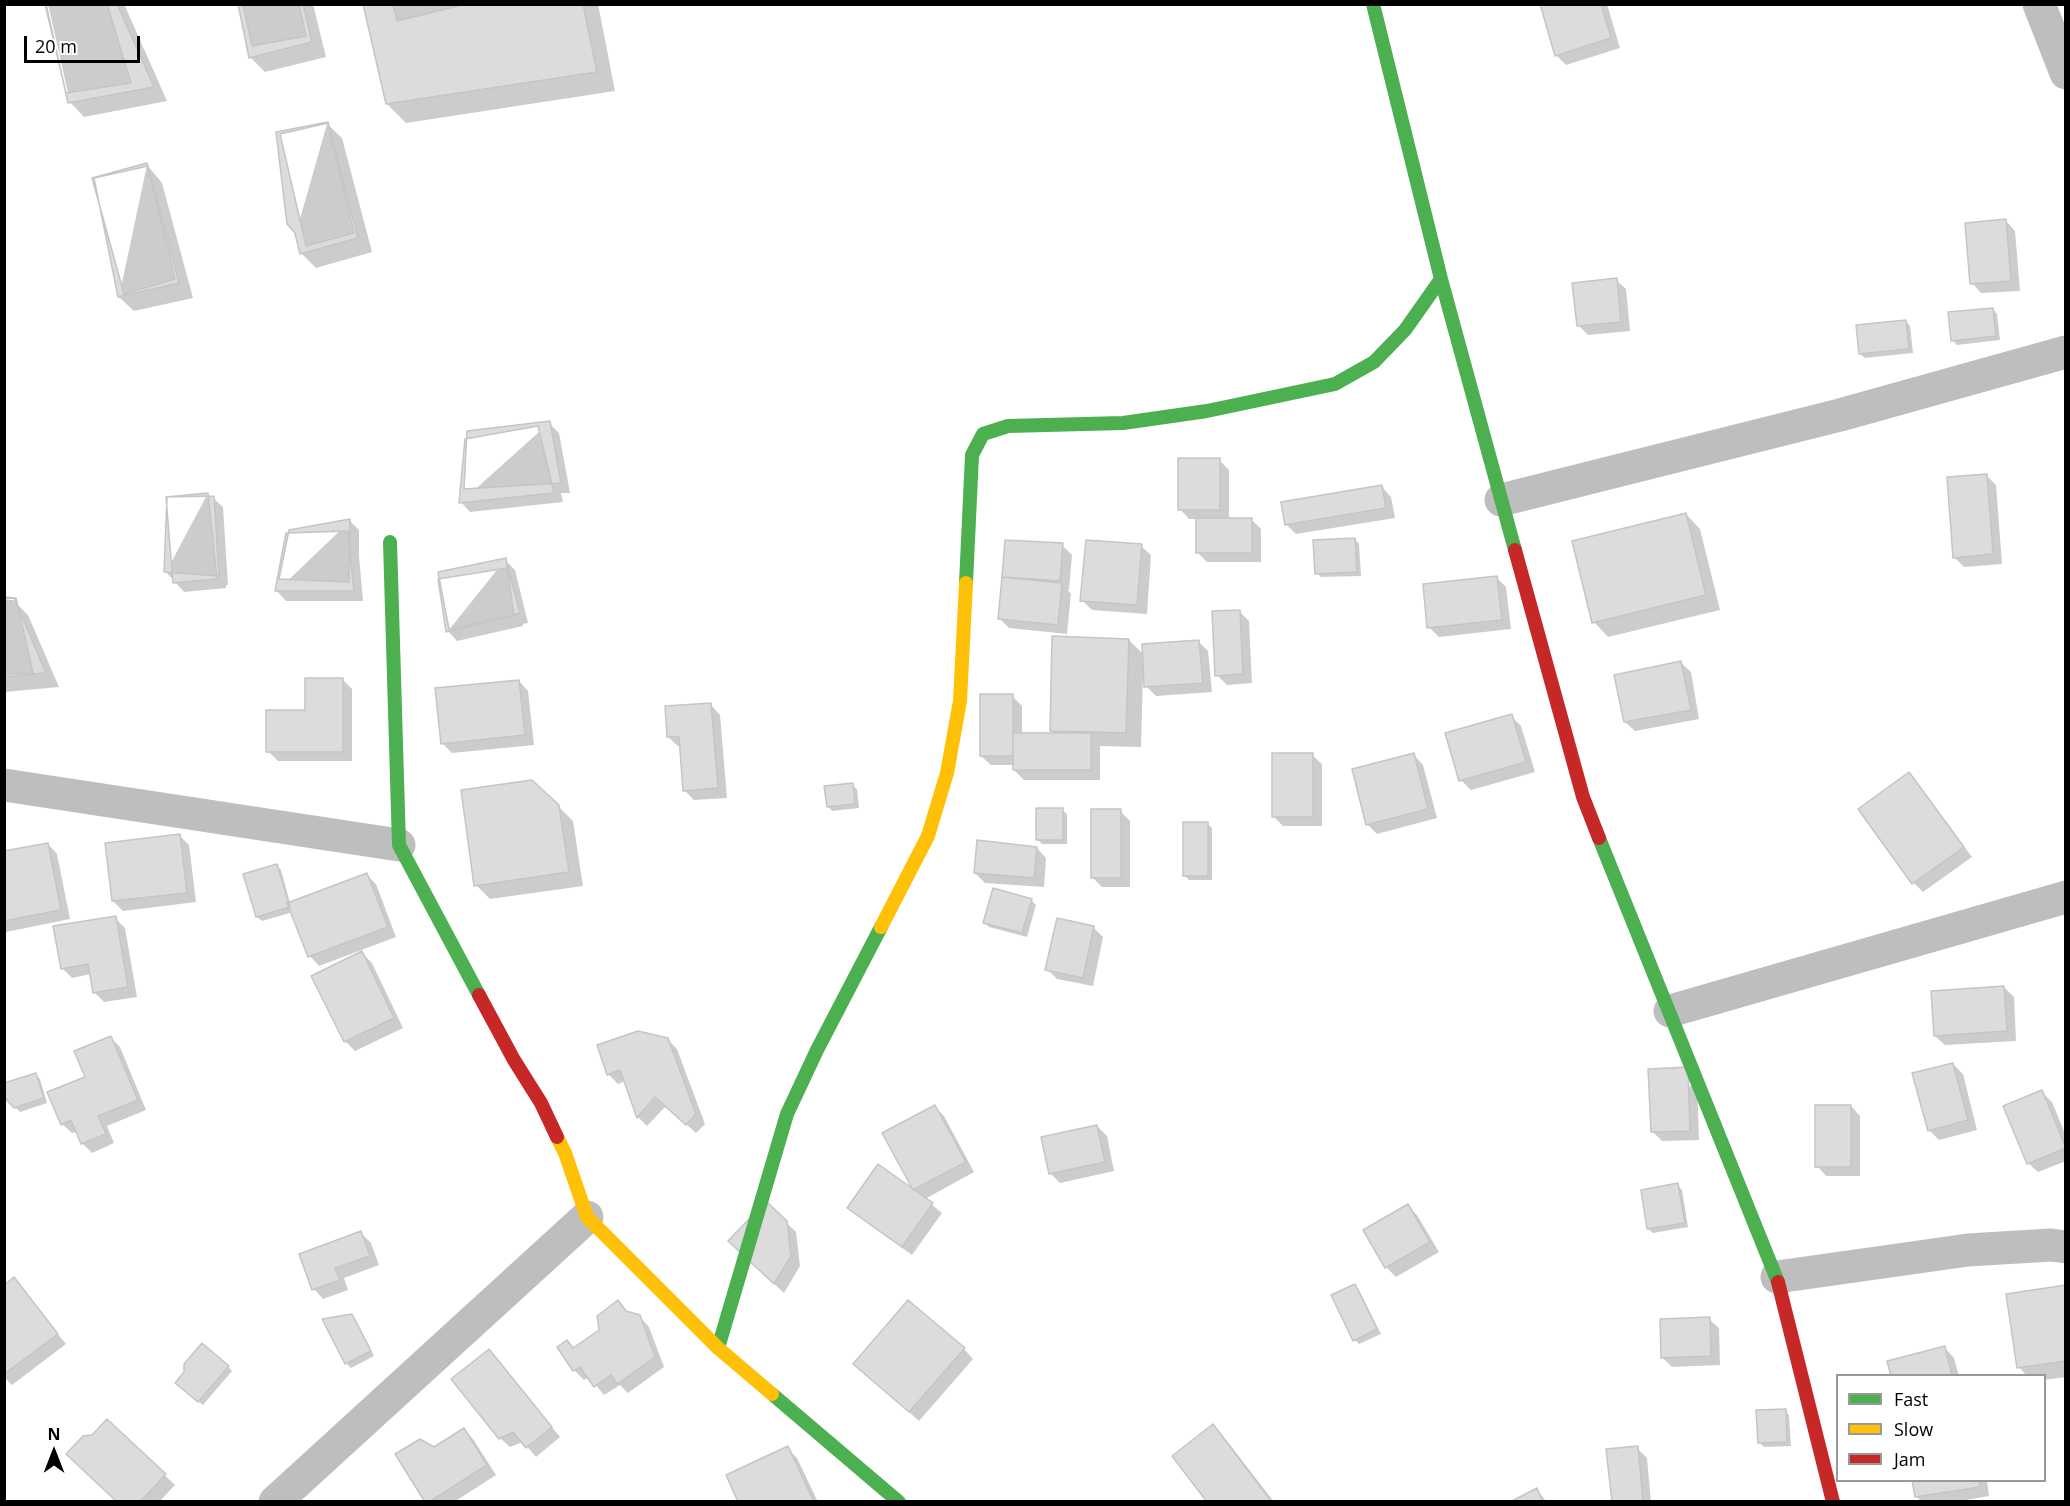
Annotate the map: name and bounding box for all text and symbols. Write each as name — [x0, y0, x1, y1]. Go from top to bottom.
scale bar — [27, 24, 142, 62]
text: 20 m — [35, 34, 77, 58]
legend — [1836, 1374, 2046, 1482]
text: Fast — [1894, 1387, 1928, 1411]
text: Slow — [1894, 1417, 1933, 1441]
north arrow — [24, 1422, 84, 1482]
text: N — [47, 1423, 61, 1445]
text: Jam — [1894, 1447, 1926, 1471]

